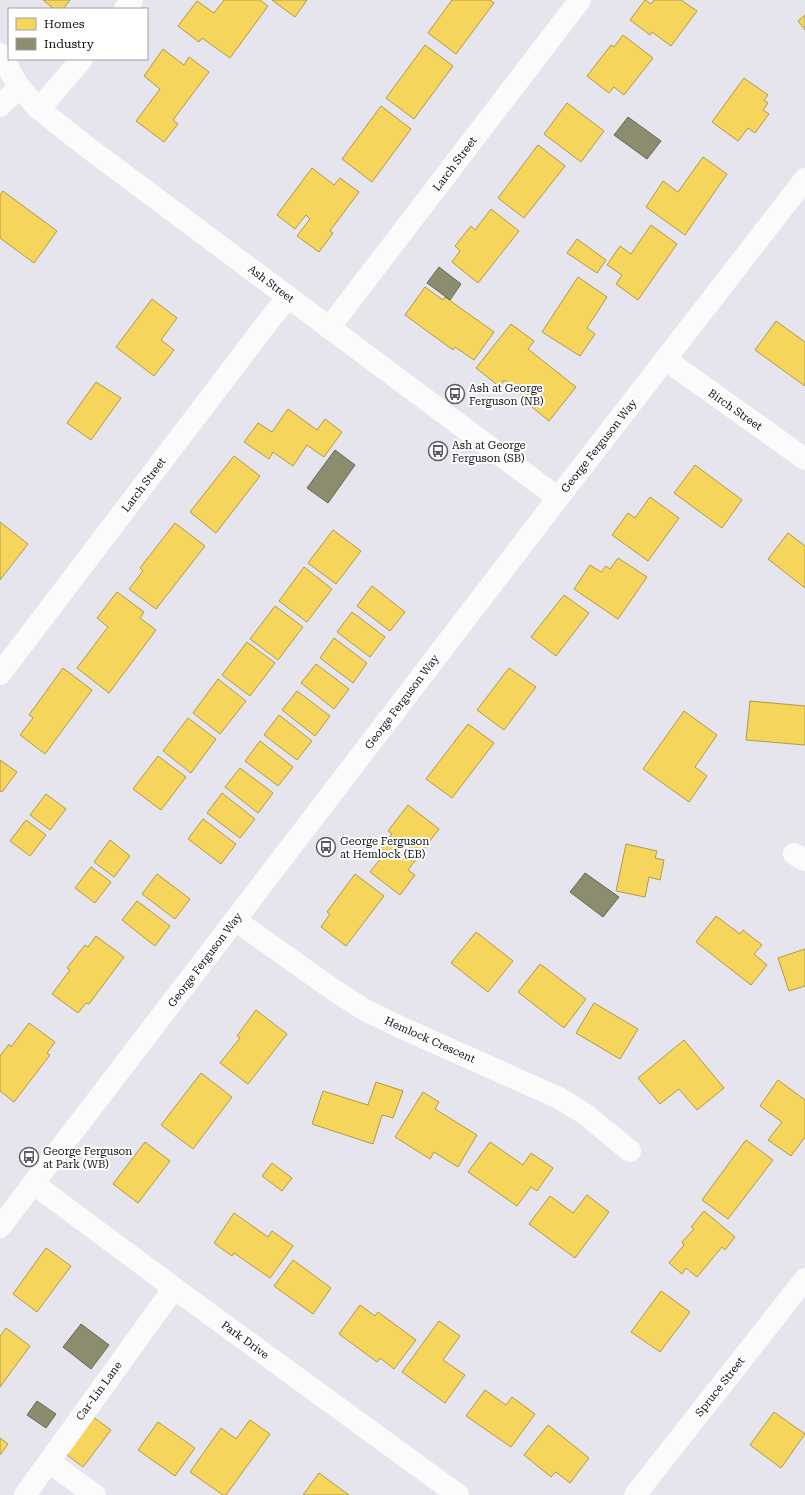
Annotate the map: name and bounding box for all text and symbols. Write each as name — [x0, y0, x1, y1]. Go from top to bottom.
legend — [8, 8, 148, 60]
text: Homes — [44, 17, 85, 31]
text: Industry — [44, 37, 95, 51]
street label: Larch Street — [430, 134, 480, 194]
street label: Ash Street — [245, 262, 297, 306]
place label: Ash at George Ferguson (NB) — [469, 382, 544, 408]
bus stop icon: Ash at George Ferguson (NB) — [444, 383, 466, 405]
street label: Birch Street — [706, 387, 764, 433]
street label: George Ferguson Way — [558, 396, 640, 495]
place label: Ash at George Ferguson (SB) — [452, 439, 526, 465]
bus stop icon: Ash at George Ferguson (SB) — [427, 440, 449, 462]
street label: Larch Street — [119, 455, 169, 515]
street label: George Ferguson Way — [362, 652, 442, 752]
place label: George Ferguson at Hemlock (EB) — [340, 835, 429, 861]
bus stop icon: George Ferguson at Hemlock (EB) — [315, 836, 337, 858]
street label: George Ferguson Way — [165, 910, 245, 1010]
street label: Hemlock Crescent — [383, 1014, 477, 1066]
place label: George Ferguson at Park (WB) — [43, 1145, 132, 1171]
bus stop icon: George Ferguson at Park (WB) — [18, 1146, 40, 1168]
street label: Park Drive — [219, 1318, 271, 1362]
street label: Spruce Street — [693, 1355, 747, 1419]
street label: Car-Lin Lane — [73, 1359, 125, 1423]

